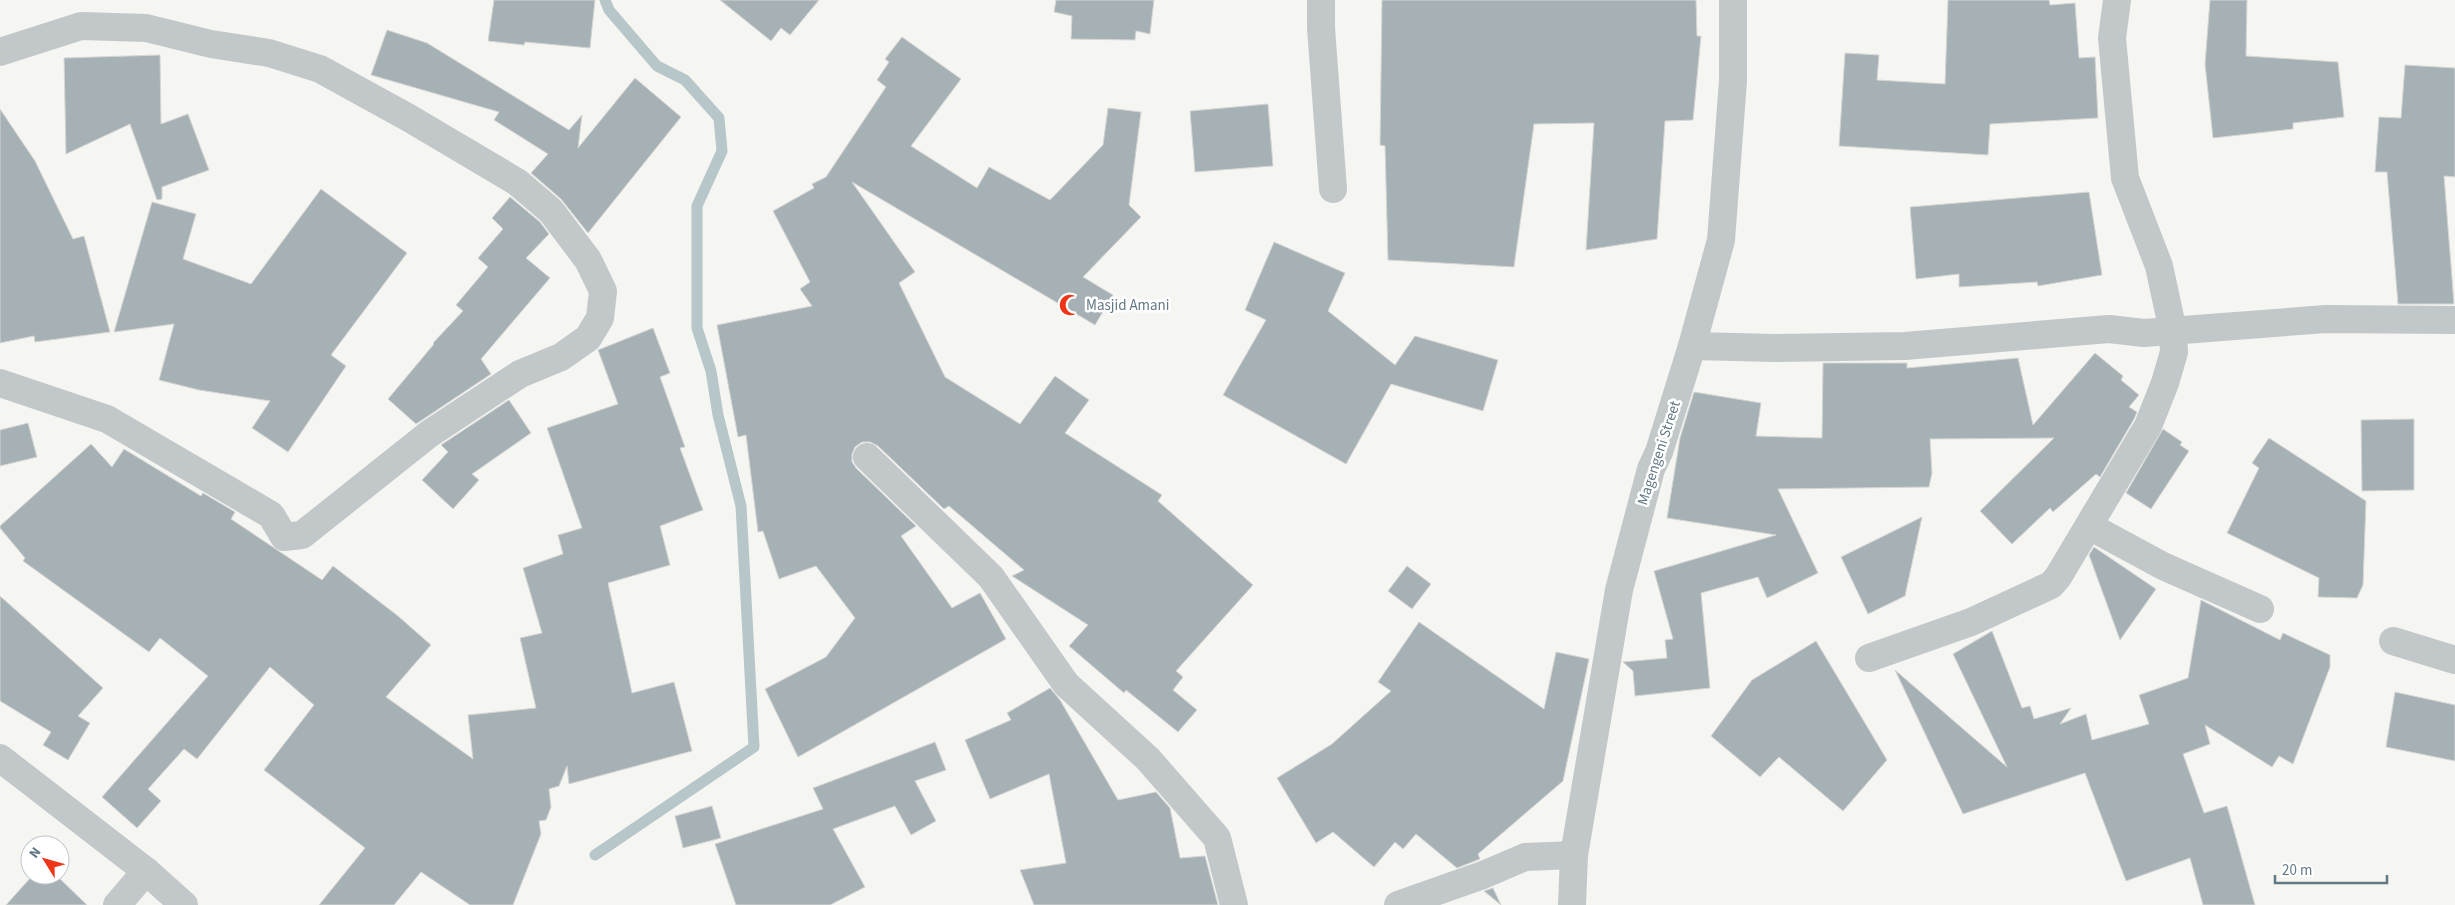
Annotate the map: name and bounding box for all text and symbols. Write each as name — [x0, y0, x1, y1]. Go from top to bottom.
mosque icon: Masjid Amani — [1057, 292, 1083, 318]
place label: Masjid Amani — [1086, 295, 1170, 316]
street label: Magengeni Street — [1632, 398, 1686, 508]
north arrow — [20, 835, 70, 885]
text: N — [25, 843, 46, 863]
scale bar — [2275, 852, 2388, 884]
text: 20 m — [2282, 860, 2312, 881]

